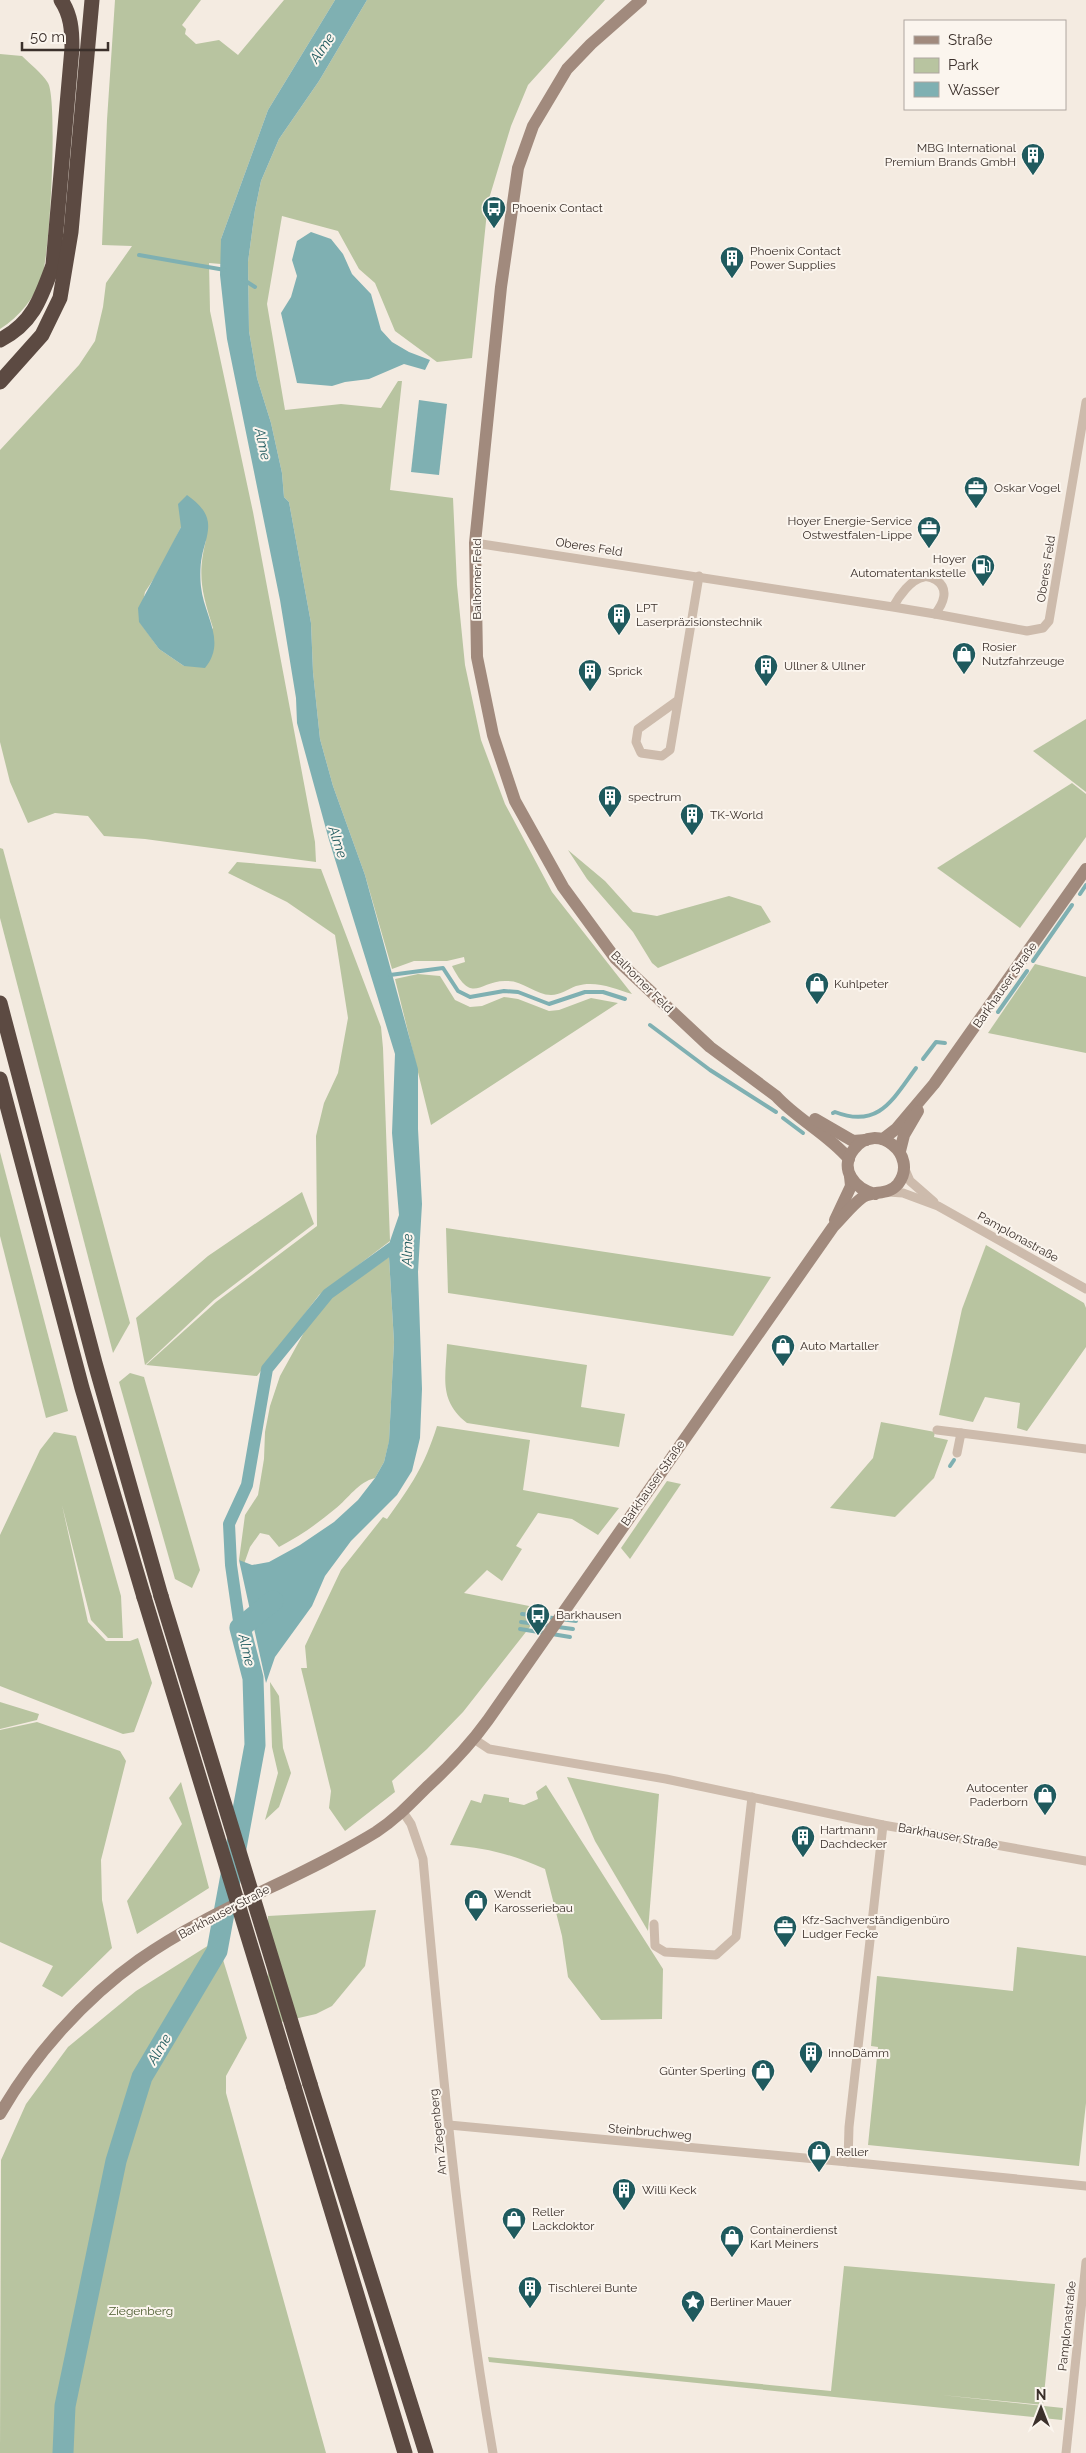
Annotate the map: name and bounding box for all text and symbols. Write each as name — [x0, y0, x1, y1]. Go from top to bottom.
scale bar — [22, 20, 109, 52]
legend — [904, 20, 1066, 110]
text: 50 m — [30, 28, 65, 46]
water label: Alme — [306, 30, 338, 67]
text: Straße — [948, 31, 993, 49]
text: Park — [948, 56, 979, 74]
text: Wasser — [948, 81, 1000, 99]
place label: MBG International Premium Brands GmbH — [885, 141, 1017, 169]
building icon: MBG International Premium Brands GmbH — [1020, 142, 1046, 176]
bus stop icon: Phoenix Contact — [481, 195, 507, 229]
place label: Phoenix Contact — [512, 201, 603, 215]
place label: Phoenix Contact Power Supplies — [750, 244, 841, 272]
building icon: Phoenix Contact Power Supplies — [719, 245, 745, 279]
water label: Alme — [252, 425, 274, 462]
office icon: Oskar Vogel — [963, 475, 989, 509]
place label: Oskar Vogel — [994, 481, 1061, 495]
place label: Hoyer Energie-Service Ostwestfalen-Lippe — [787, 514, 912, 542]
office icon: Hoyer Energie-Service Ostwestfalen-Lippe — [916, 515, 942, 549]
street label: Oberes Feld — [1034, 534, 1058, 604]
street label: Oberes Feld — [554, 535, 624, 559]
street label: Balhorner Feld — [470, 538, 484, 620]
place label: Hoyer Automatentankstelle — [850, 552, 967, 580]
fuel station icon: Hoyer Automatentankstelle — [970, 553, 996, 587]
place label: LPT Laserpräzisionstechnik — [636, 601, 763, 629]
building icon: LPT Laserpräzisionstechnik — [606, 602, 632, 636]
place label: Rosier Nutzfahrzeuge — [982, 640, 1064, 668]
shop icon: Rosier Nutzfahrzeuge — [951, 641, 977, 675]
building icon: Ullner & Ullner — [753, 653, 779, 687]
building icon: Sprick — [577, 658, 603, 692]
place label: Ullner & Ullner — [784, 659, 866, 673]
place label: Sprick — [608, 664, 643, 678]
building icon: spectrum — [597, 784, 623, 818]
place label: spectrum — [628, 790, 681, 804]
building icon: TK-World — [679, 802, 705, 836]
place label: TK-World — [710, 808, 763, 822]
water label: Alme — [325, 823, 351, 860]
street label: Barkhauser Straße — [970, 940, 1040, 1030]
street label: Balhorner Feld — [608, 948, 676, 1016]
shop icon: Kuhlpeter — [804, 971, 830, 1005]
place label: Kuhlpeter — [834, 977, 889, 991]
street label: Pamplonastraße — [975, 1209, 1061, 1265]
water label: Alme — [399, 1233, 415, 1267]
shop icon: Auto Martaller — [770, 1333, 796, 1367]
place label: Auto Martaller — [800, 1339, 880, 1353]
street label: Barkhauser Straße — [618, 1438, 688, 1528]
bus stop icon: Barkhausen — [525, 1602, 551, 1636]
place label: Barkhausen — [556, 1608, 622, 1622]
water label: Alme — [235, 1631, 259, 1668]
place label: Autocenter Paderborn — [966, 1781, 1029, 1809]
shop icon: Autocenter Paderborn — [1032, 1782, 1058, 1816]
street label: Barkhauser Straße — [897, 1820, 999, 1852]
place label: Hartmann Dachdecker — [820, 1823, 888, 1851]
building icon: Hartmann Dachdecker — [790, 1824, 816, 1858]
street label: Barkhauser Straße — [176, 1882, 272, 1942]
place label: Wendt Karosseriebau — [494, 1887, 573, 1915]
shop icon: Wendt Karosseriebau — [463, 1888, 489, 1922]
place label: Kfz-Sachverständigenbüro Ludger Fecke — [802, 1913, 950, 1941]
office icon: Kfz-Sachverständigenbüro Ludger Fecke — [772, 1914, 798, 1948]
water label: Alme — [143, 2031, 174, 2068]
building icon: InnoDämm — [798, 2040, 824, 2074]
place label: InnoDämm — [828, 2046, 889, 2060]
shop icon: Günter Sperling — [750, 2058, 776, 2092]
place label: Günter Sperling — [659, 2064, 746, 2078]
street label: Am Ziegenberg — [427, 2088, 449, 2176]
street label: Steinbruchweg — [608, 2121, 692, 2143]
shop icon: Reller — [806, 2139, 832, 2173]
place label: Reller — [836, 2145, 869, 2159]
building icon: Willi Keck — [611, 2177, 637, 2211]
place label: Willi Keck — [642, 2183, 697, 2197]
place label: Reller Lackdoktor — [532, 2205, 595, 2233]
shop icon: Reller Lackdoktor — [501, 2206, 527, 2240]
place label: Containerdienst Karl Meiners — [750, 2223, 838, 2251]
shop icon: Containerdienst Karl Meiners — [719, 2224, 745, 2258]
building icon: Tischlerei Bunte — [517, 2275, 543, 2309]
street label: Pamplonastraße — [1055, 2280, 1079, 2372]
place label: Tischlerei Bunte — [548, 2281, 637, 2295]
place icon: Berliner Mauer — [680, 2289, 706, 2323]
place label: Berliner Mauer — [710, 2295, 792, 2309]
park label: Ziegenberg — [109, 2304, 173, 2318]
north arrow — [1016, 2383, 1066, 2433]
text: N — [1036, 2387, 1046, 2403]

